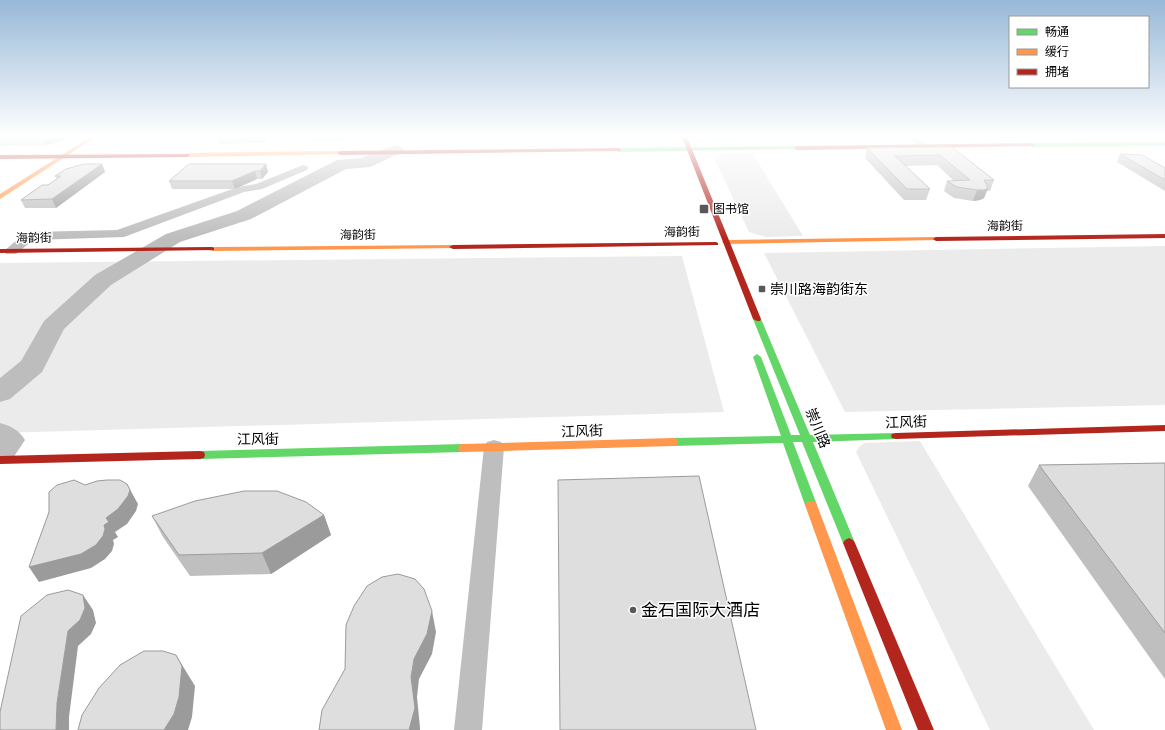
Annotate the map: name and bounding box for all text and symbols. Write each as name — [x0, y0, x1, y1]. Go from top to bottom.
legend — [1009, 16, 1149, 88]
text: 畅通 — [1045, 25, 1069, 39]
text: 缓行 — [1045, 45, 1069, 59]
text: 拥堵 — [1045, 65, 1069, 79]
place label: 图书馆 — [713, 202, 749, 216]
marker: 图书馆 — [698, 203, 710, 215]
street label: 海韵街 — [987, 219, 1023, 233]
street label: 海韵街 — [664, 225, 700, 239]
street label: 海韵街 — [340, 228, 376, 242]
street label: 海韵街 — [16, 231, 52, 245]
place label: 崇川路海韵街东 — [770, 281, 868, 298]
marker: 崇川路海韵街东 — [757, 284, 767, 294]
street label: 崇川路 — [802, 406, 833, 451]
street label: 江风街 — [885, 413, 927, 432]
street label: 江风街 — [561, 422, 603, 441]
street label: 江风街 — [237, 431, 279, 448]
place label: 金石国际大酒店 — [641, 600, 760, 620]
marker: 金石国际大酒店 — [628, 605, 638, 615]

